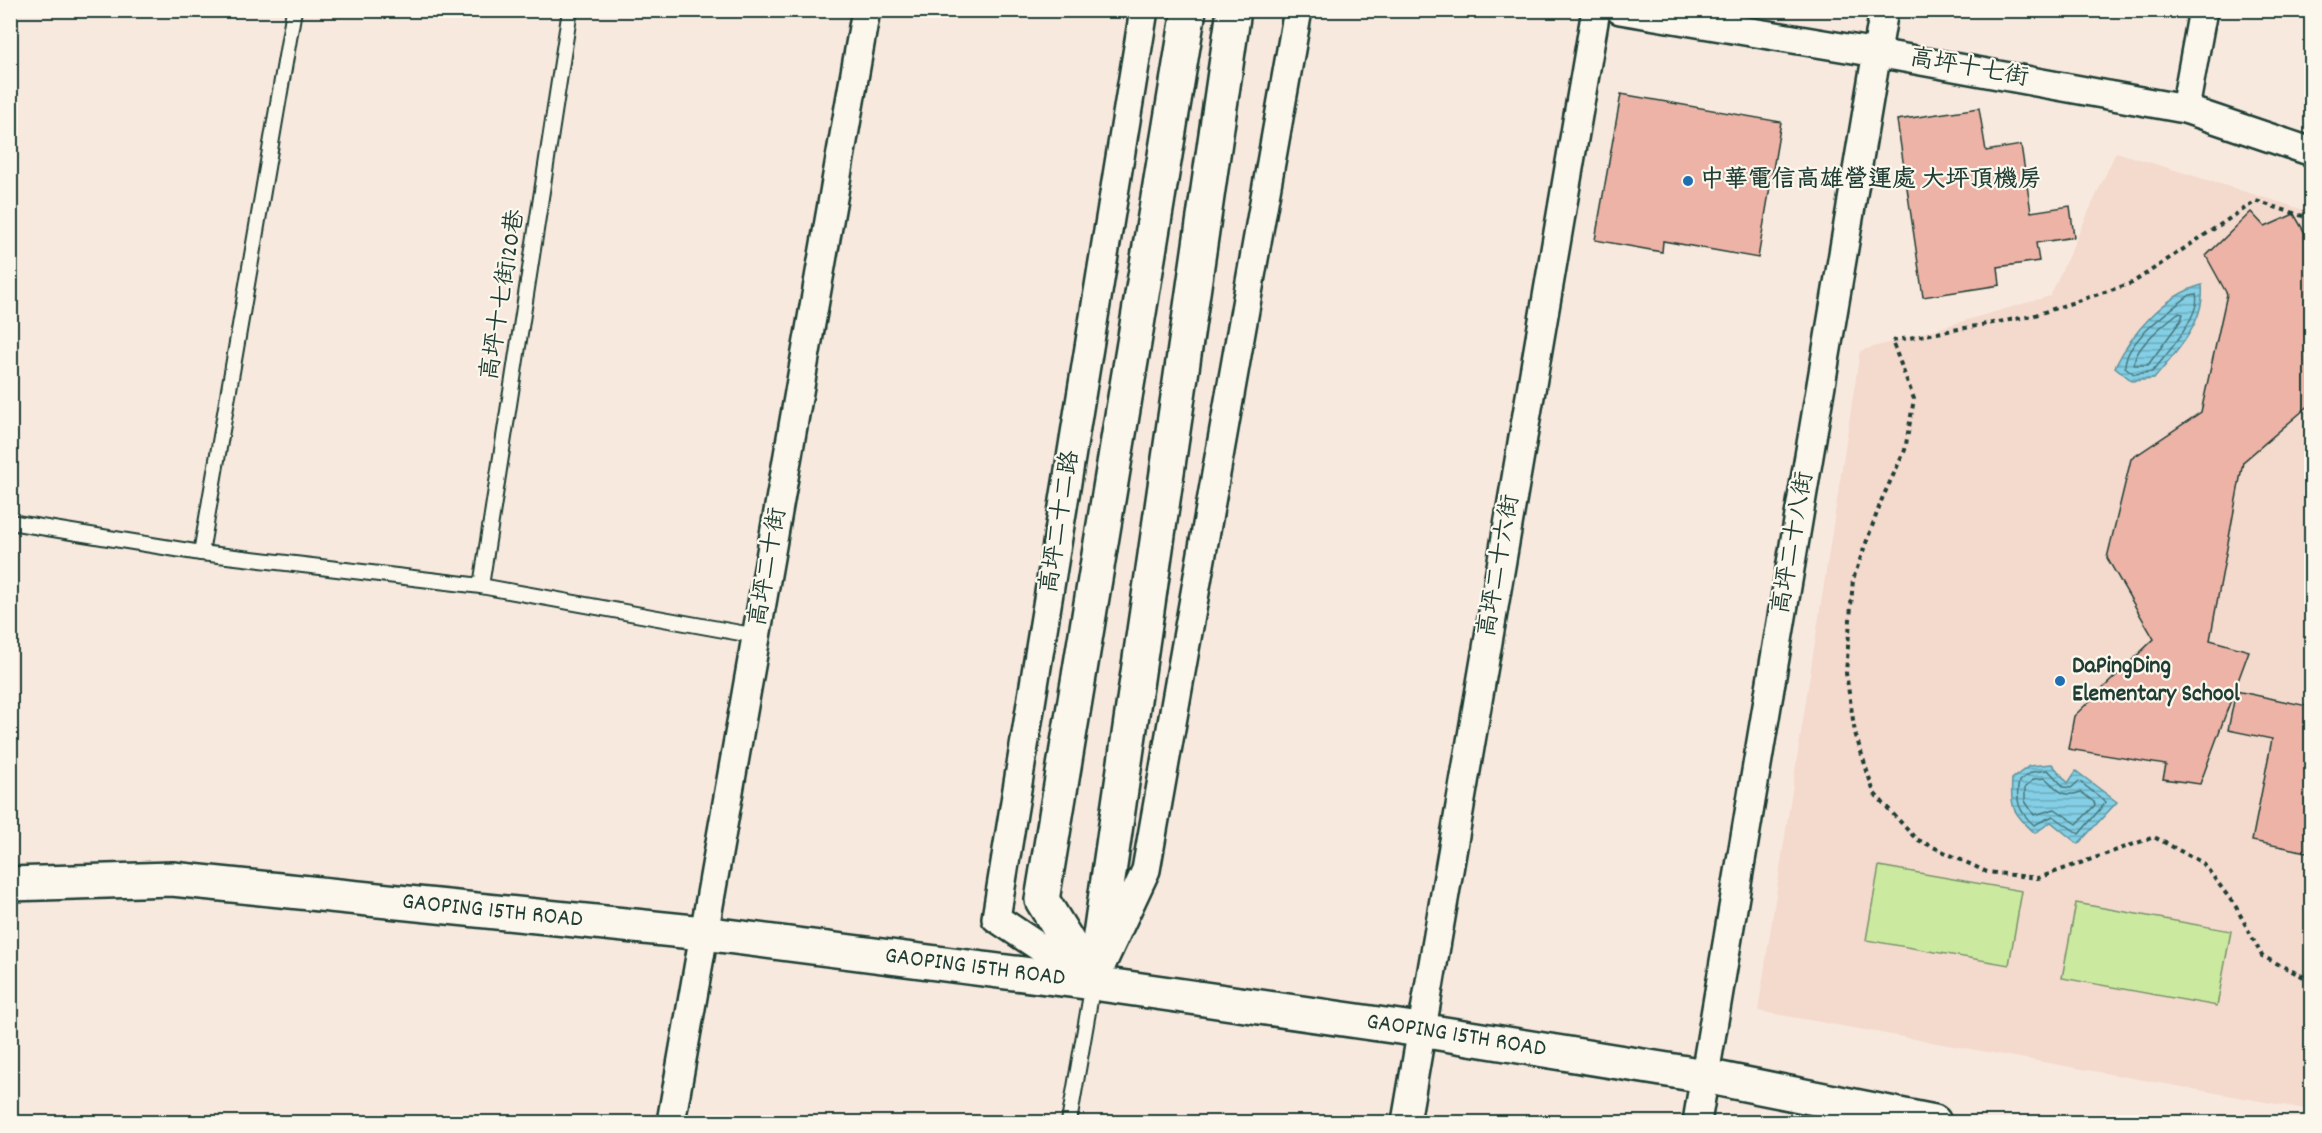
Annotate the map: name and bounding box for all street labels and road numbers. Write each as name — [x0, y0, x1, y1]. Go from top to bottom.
street label: 高坪十七街 — [1907, 42, 2031, 96]
street label: 高坪十七街120巷 — [474, 207, 534, 383]
street label: 高坪二十二路 — [1033, 448, 1089, 596]
street label: 高坪二十八街 — [1765, 469, 1823, 617]
street label: 高坪二十六街 — [1471, 492, 1529, 640]
street label: 高坪二十街 — [742, 505, 796, 629]
street label: GAOPING 15TH ROAD — [400, 885, 584, 938]
street label: GAOPING 15TH ROAD — [883, 939, 1067, 996]
street label: GAOPING 15TH ROAD — [1364, 1005, 1549, 1067]

